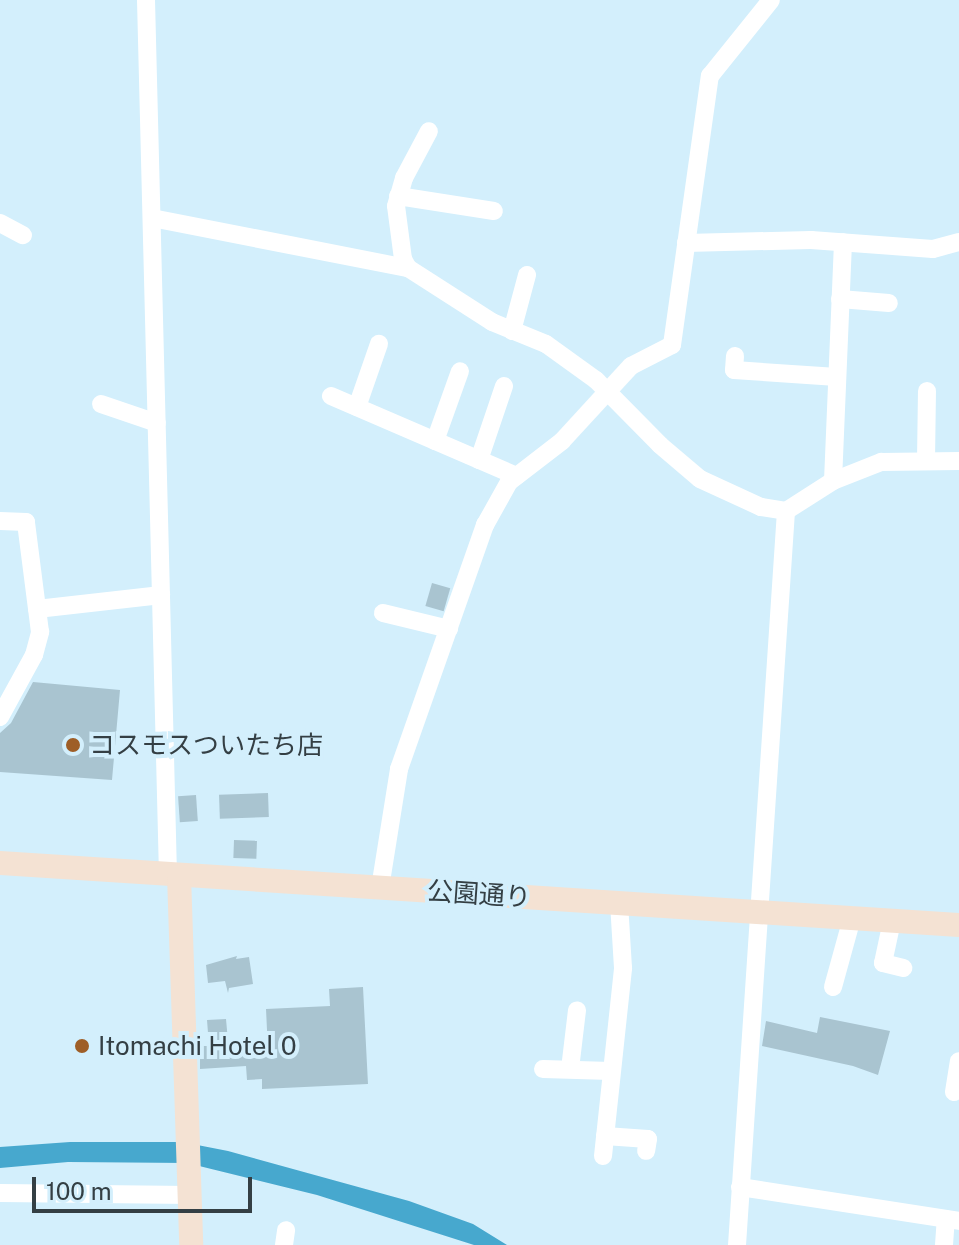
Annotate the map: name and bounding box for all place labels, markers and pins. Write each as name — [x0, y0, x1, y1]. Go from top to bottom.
place label: コスモスついたち店 — [89, 729, 323, 761]
marker: コスモスついたち店 — [64, 736, 82, 754]
place label: Itomachi Hotel 0 — [98, 1030, 297, 1062]
marker: Itomachi Hotel 0 — [73, 1037, 91, 1055]

